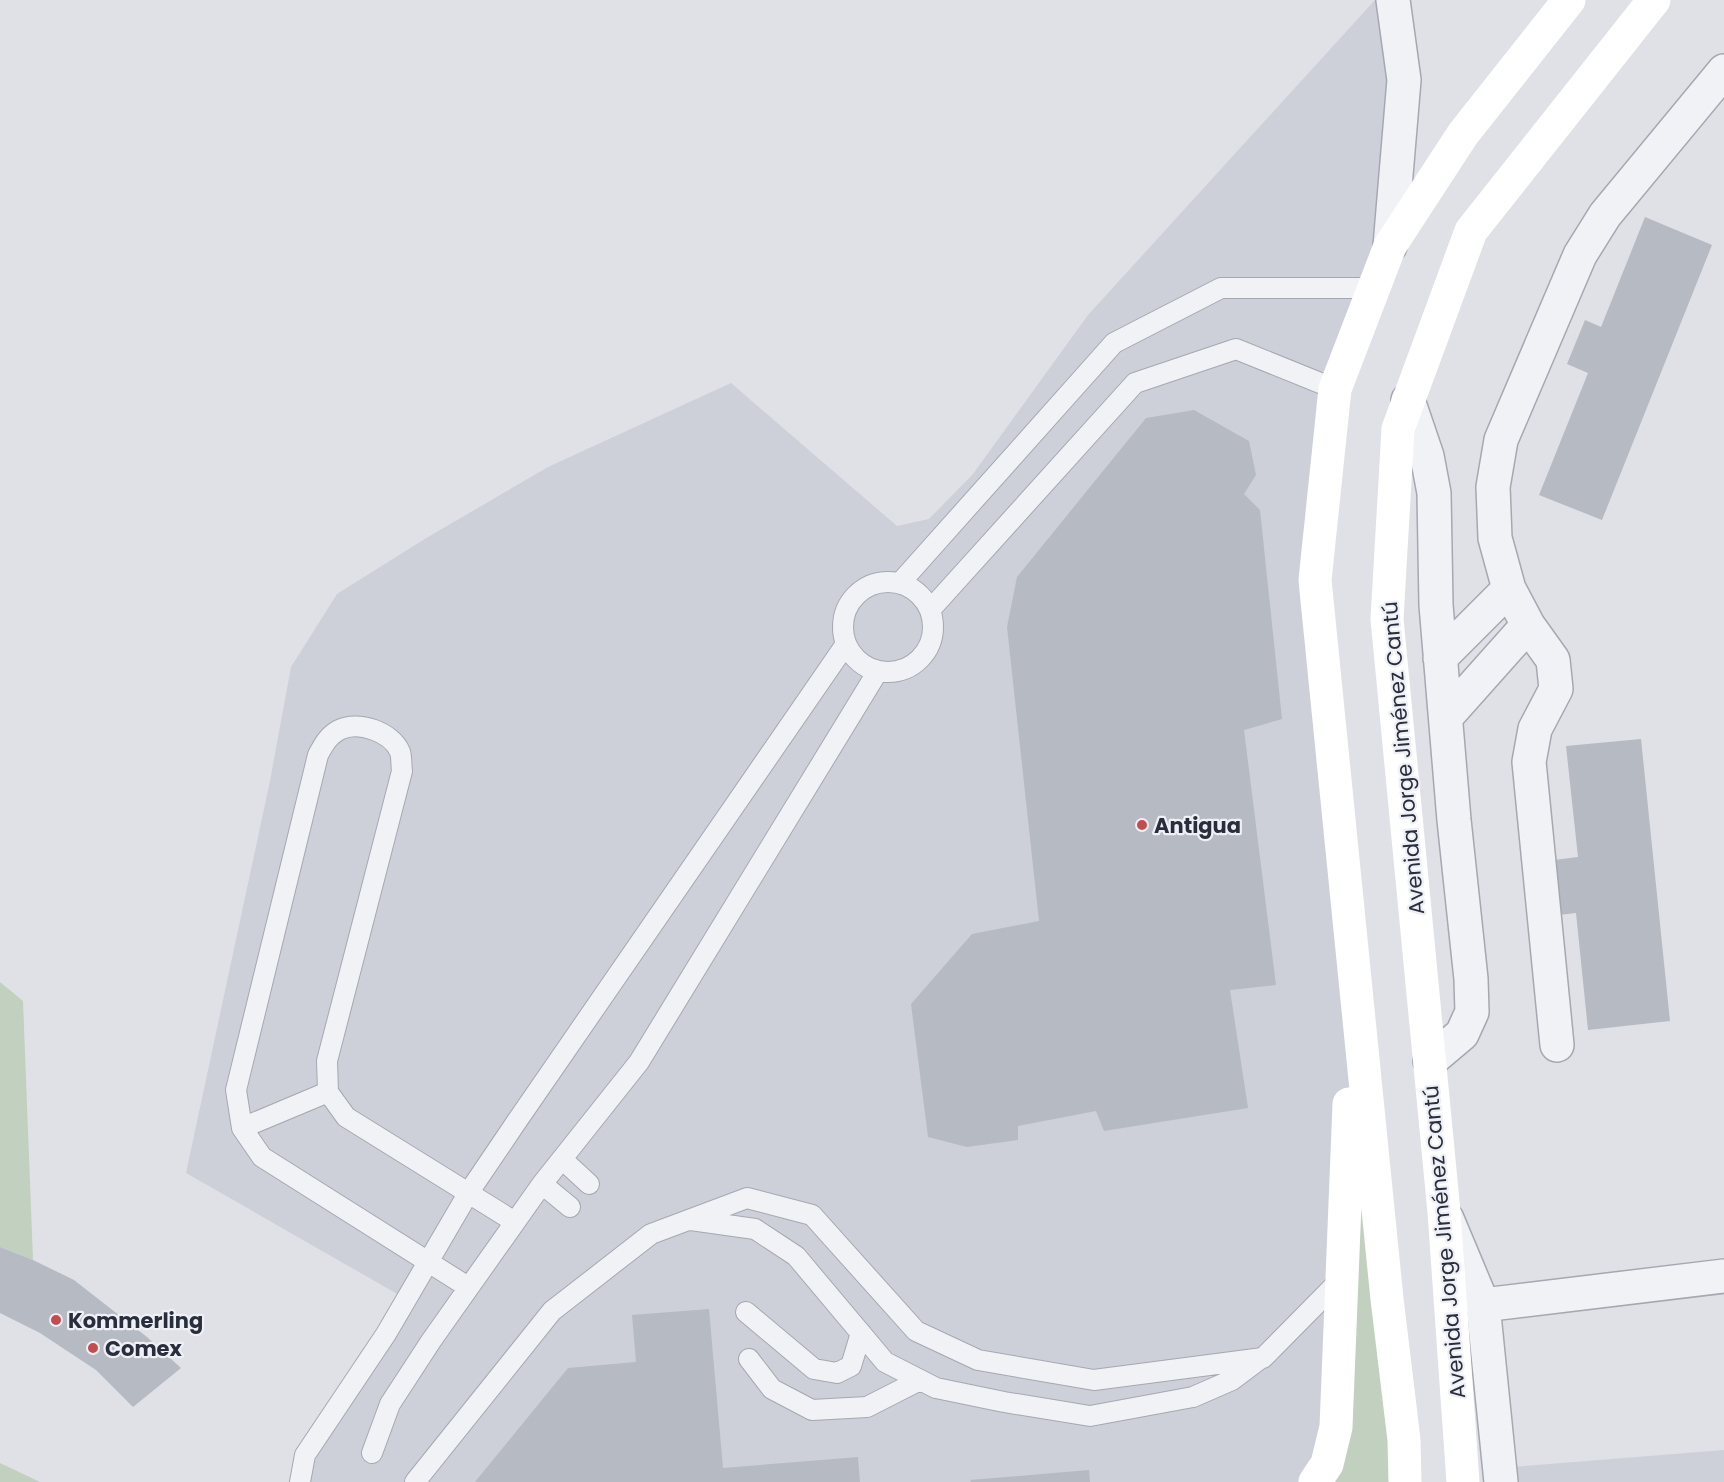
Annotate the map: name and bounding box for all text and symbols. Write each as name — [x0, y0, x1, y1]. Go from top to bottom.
street label: Avenida Jorge Jiménez Cantú — [1375, 600, 1431, 916]
place label: Antigua — [1154, 811, 1241, 840]
marker: Antigua — [1135, 818, 1149, 832]
street label: Avenida Jorge Jiménez Cantú — [1416, 1084, 1472, 1400]
place label: Kommerling — [68, 1306, 203, 1335]
marker: Kommerling — [49, 1313, 63, 1327]
place label: Comex — [105, 1334, 183, 1363]
marker: Comex — [86, 1341, 100, 1355]

